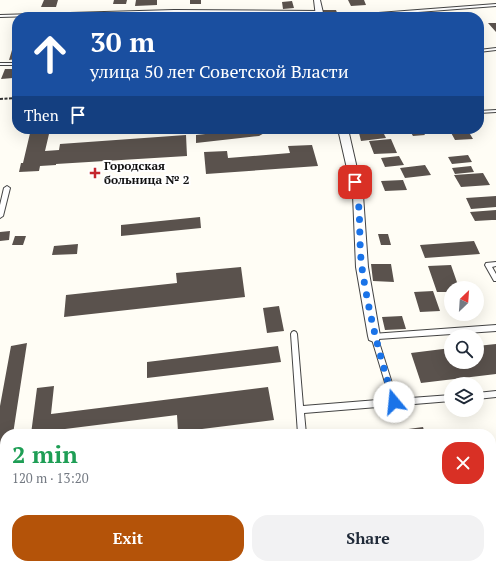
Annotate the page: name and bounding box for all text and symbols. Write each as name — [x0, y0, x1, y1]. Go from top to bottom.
text: 30 m — [90, 23, 155, 60]
icon: ahead — [24, 28, 76, 80]
text: улица 50 лет Советской Власти — [90, 59, 349, 83]
icon: arrive — [67, 104, 89, 126]
text: Then — [24, 105, 59, 125]
place label: Городская больница № 2 — [104, 158, 190, 187]
pin — [338, 165, 372, 199]
marker: Городская больница № 2 — [89, 167, 101, 179]
icon: arrive — [344, 171, 366, 193]
north arrow — [444, 281, 484, 321]
map controls — [444, 281, 484, 417]
button: search — [444, 329, 484, 369]
button: layers — [444, 377, 484, 417]
position arrow — [373, 381, 415, 423]
text: 2 min — [12, 438, 78, 470]
button: close — [442, 442, 484, 484]
text: 120 m · 13:20 — [12, 469, 89, 487]
button: Exit — [12, 515, 244, 561]
button: Share — [252, 515, 484, 561]

